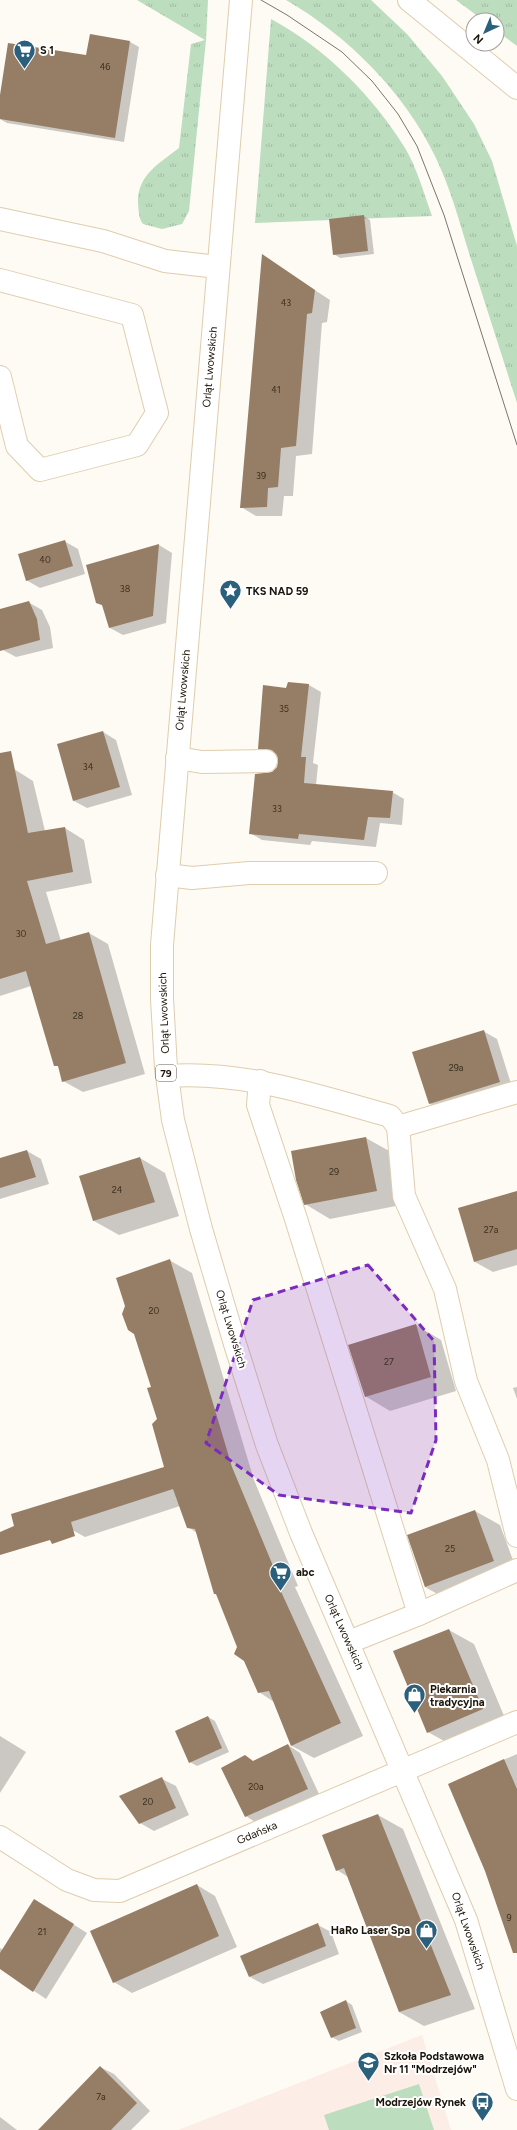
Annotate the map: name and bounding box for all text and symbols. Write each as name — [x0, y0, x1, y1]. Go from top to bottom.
north arrow — [465, 12, 505, 52]
text: N — [471, 31, 486, 46]
supermarket icon: S 1 — [11, 37, 37, 70]
place label: S 1 — [40, 44, 54, 57]
house number: 46 — [100, 61, 110, 72]
house number: 43 — [281, 297, 291, 308]
street label: Orląt Lwowskich — [200, 326, 220, 408]
house number: 41 — [271, 384, 281, 395]
house number: 39 — [256, 470, 266, 481]
house number: 40 — [39, 554, 51, 565]
place icon: TKS NAD 59 — [218, 578, 244, 611]
house number: 38 — [120, 583, 131, 594]
place label: TKS NAD 59 — [246, 585, 309, 598]
street label: Orląt Lwowskich — [173, 649, 193, 731]
house number: 35 — [279, 703, 289, 714]
house number: 34 — [83, 761, 94, 772]
house number: 33 — [272, 803, 282, 814]
house number: 30 — [16, 928, 27, 939]
street label: Orląt Lwowskich — [156, 972, 172, 1054]
house number: 28 — [73, 1010, 84, 1021]
house number: 29a — [449, 1062, 464, 1073]
road number: 79 — [156, 1065, 176, 1081]
house number: 29 — [329, 1166, 339, 1177]
house number: 24 — [112, 1184, 123, 1195]
house number: 27a — [484, 1224, 499, 1235]
street label: Orląt Lwowskich — [213, 1288, 249, 1370]
house number: 20 — [149, 1305, 160, 1316]
house number: 27 — [384, 1356, 394, 1367]
house number: 25 — [445, 1543, 455, 1554]
supermarket icon: abc — [268, 1559, 294, 1592]
place label: abc — [296, 1566, 314, 1579]
street label: Orląt Lwowskich — [322, 1592, 366, 1672]
shop icon: Piekarnia tradycyjna — [402, 1682, 428, 1715]
place label: Piekarnia tradycyjna — [430, 1683, 485, 1709]
house number: 20a — [248, 1781, 264, 1792]
house number: 20 — [143, 1796, 154, 1807]
street label: Gdańska — [235, 1819, 279, 1847]
street label: Orląt Lwowskich — [449, 1890, 487, 1972]
house number: 9 — [506, 1912, 512, 1923]
shop icon: HaRo Laser Spa — [413, 1917, 439, 1950]
place label: HaRo Laser Spa — [331, 1924, 410, 1937]
house number: 21 — [38, 1926, 46, 1937]
school or university icon: Szkoła Podstawowa Nr 11 "Modrzejów" — [355, 2049, 381, 2082]
place label: Szkoła Podstawowa Nr 11 "Modrzejów" — [384, 2050, 484, 2076]
bus stop icon: Modrzejów Rynek — [469, 2089, 495, 2122]
house number: 7a — [96, 2091, 106, 2102]
place label: Modrzejów Rynek — [375, 2096, 466, 2109]

